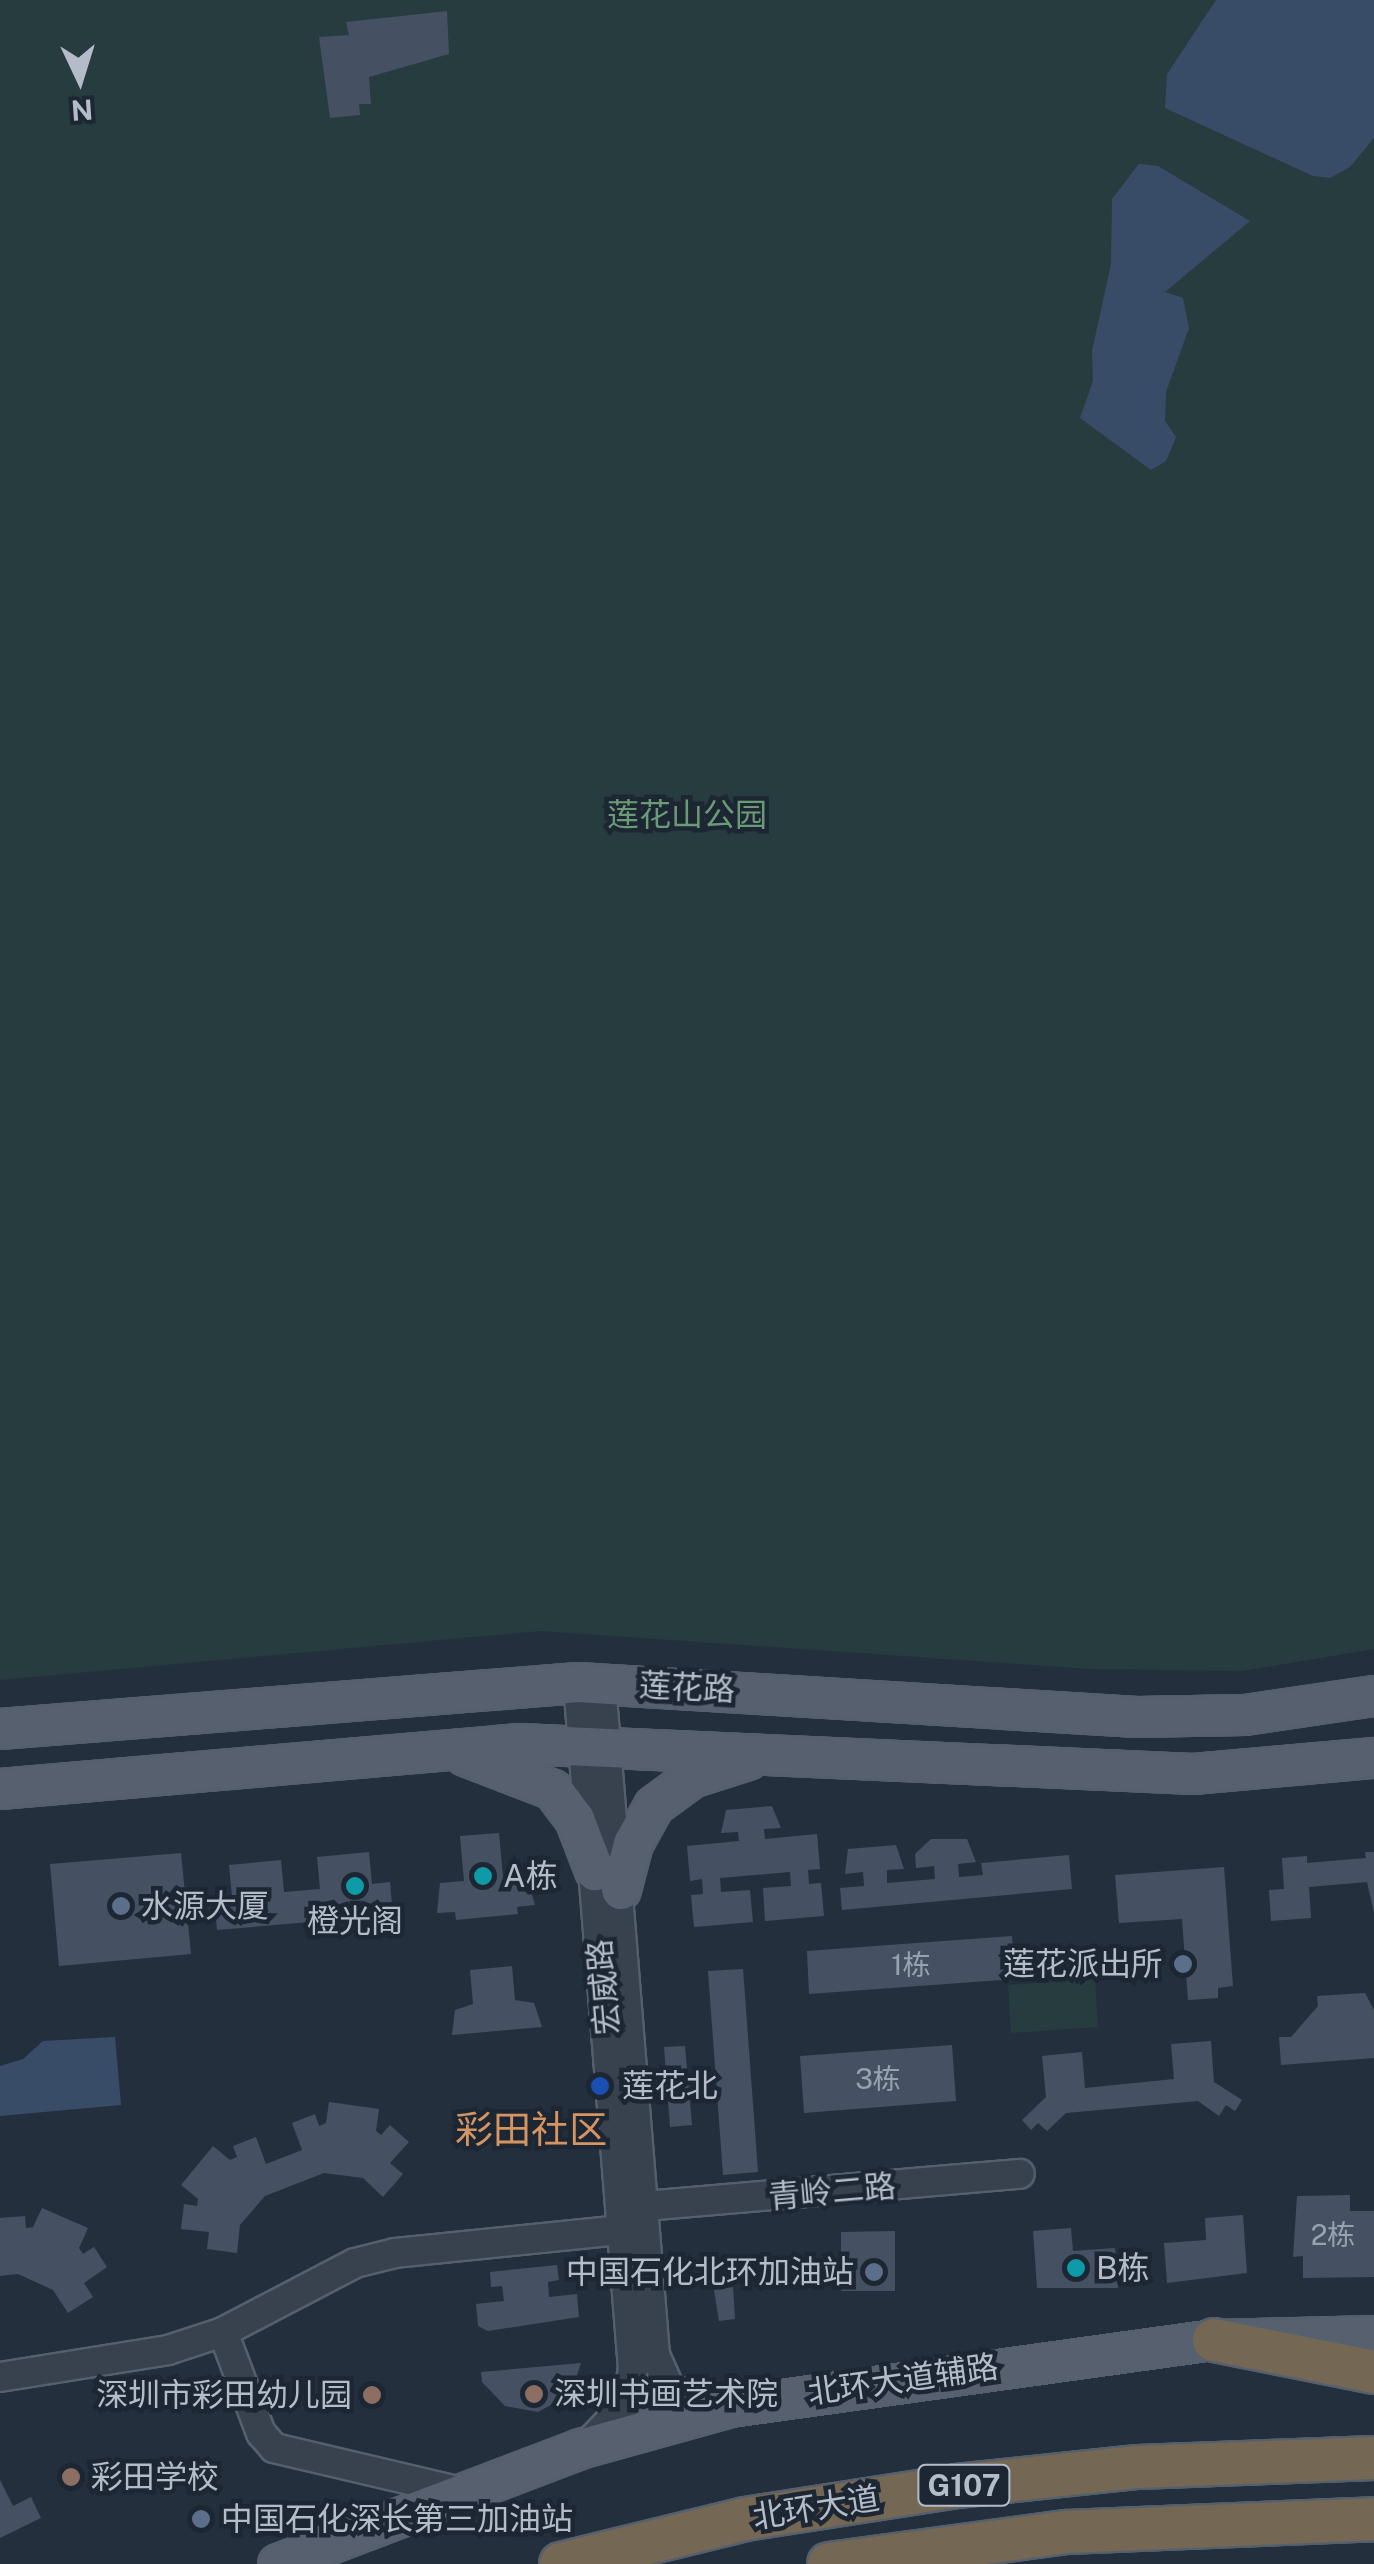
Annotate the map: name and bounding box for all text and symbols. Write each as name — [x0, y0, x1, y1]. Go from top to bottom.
north arrow — [30, 30, 130, 130]
text: N — [70, 93, 94, 128]
park label: 莲花山公园 — [607, 796, 767, 834]
street label: 莲花路 — [638, 1666, 736, 1710]
place label: A栋 — [503, 1857, 558, 1895]
marker: A栋 — [472, 1865, 494, 1887]
marker: 橙光阁 — [344, 1875, 366, 1897]
place label: 水源大厦 — [141, 1887, 269, 1925]
marker: 水源大厦 — [110, 1895, 132, 1917]
place label: 橙光阁 — [307, 1902, 403, 1940]
street label: 宏威路 — [581, 1938, 627, 2036]
place label: 莲花派出所 — [1003, 1945, 1163, 1983]
house number: 1栋 — [891, 1948, 931, 1982]
marker: 莲花派出所 — [1172, 1953, 1194, 1975]
house number: 3栋 — [855, 2062, 901, 2096]
place label: 莲花北 — [622, 2067, 718, 2105]
marker: 莲花北 — [587, 2073, 613, 2099]
district label: 彩田社区 — [455, 2107, 607, 2153]
street label: 青岭二路 — [767, 2167, 897, 2217]
house number: 2栋 — [1311, 2218, 1355, 2252]
place label: B栋 — [1096, 2249, 1149, 2287]
place label: 中国石化北环加油站 — [566, 2253, 854, 2291]
marker: B栋 — [1065, 2257, 1087, 2279]
marker: 中国石化北环加油站 — [863, 2261, 885, 2283]
street label: 北环大道辅路 — [805, 2348, 1001, 2412]
place label: 深圳书画艺术院 — [554, 2375, 778, 2413]
place label: 深圳市彩田幼儿园 — [96, 2376, 352, 2414]
marker: 深圳书画艺术院 — [523, 2383, 545, 2405]
marker: 深圳市彩田幼儿园 — [361, 2384, 383, 2406]
place label: 彩田学校 — [91, 2458, 219, 2496]
road number: G107 — [916, 2460, 1012, 2510]
marker: 彩田学校 — [60, 2466, 82, 2488]
street label: 北环大道 — [750, 2479, 882, 2537]
place label: 中国石化深长第三加油站 — [221, 2500, 573, 2538]
marker: 中国石化深长第三加油站 — [190, 2508, 212, 2530]

